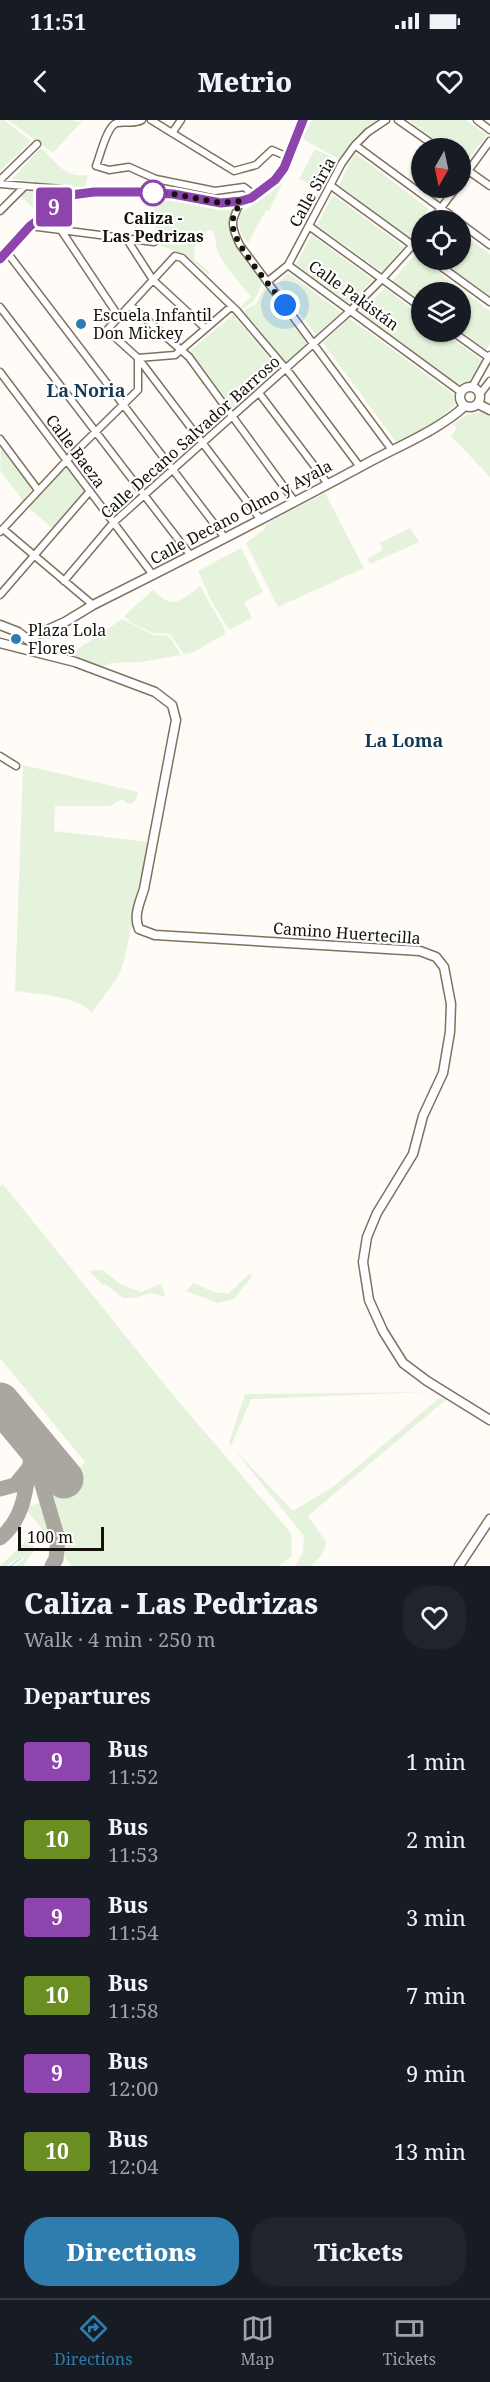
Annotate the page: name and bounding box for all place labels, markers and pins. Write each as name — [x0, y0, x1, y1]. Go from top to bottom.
marker: Caliza - Las Pedrizas — [140, 180, 166, 206]
place label: Caliza - Las Pedrizas — [102, 207, 204, 247]
place label: Escuela Infantil Don Mickey — [93, 304, 212, 344]
marker: Escuela Infantil Don Mickey — [74, 317, 88, 331]
place label: Plaza Lola Flores — [28, 619, 106, 659]
marker: Plaza Lola Flores — [9, 632, 23, 646]

